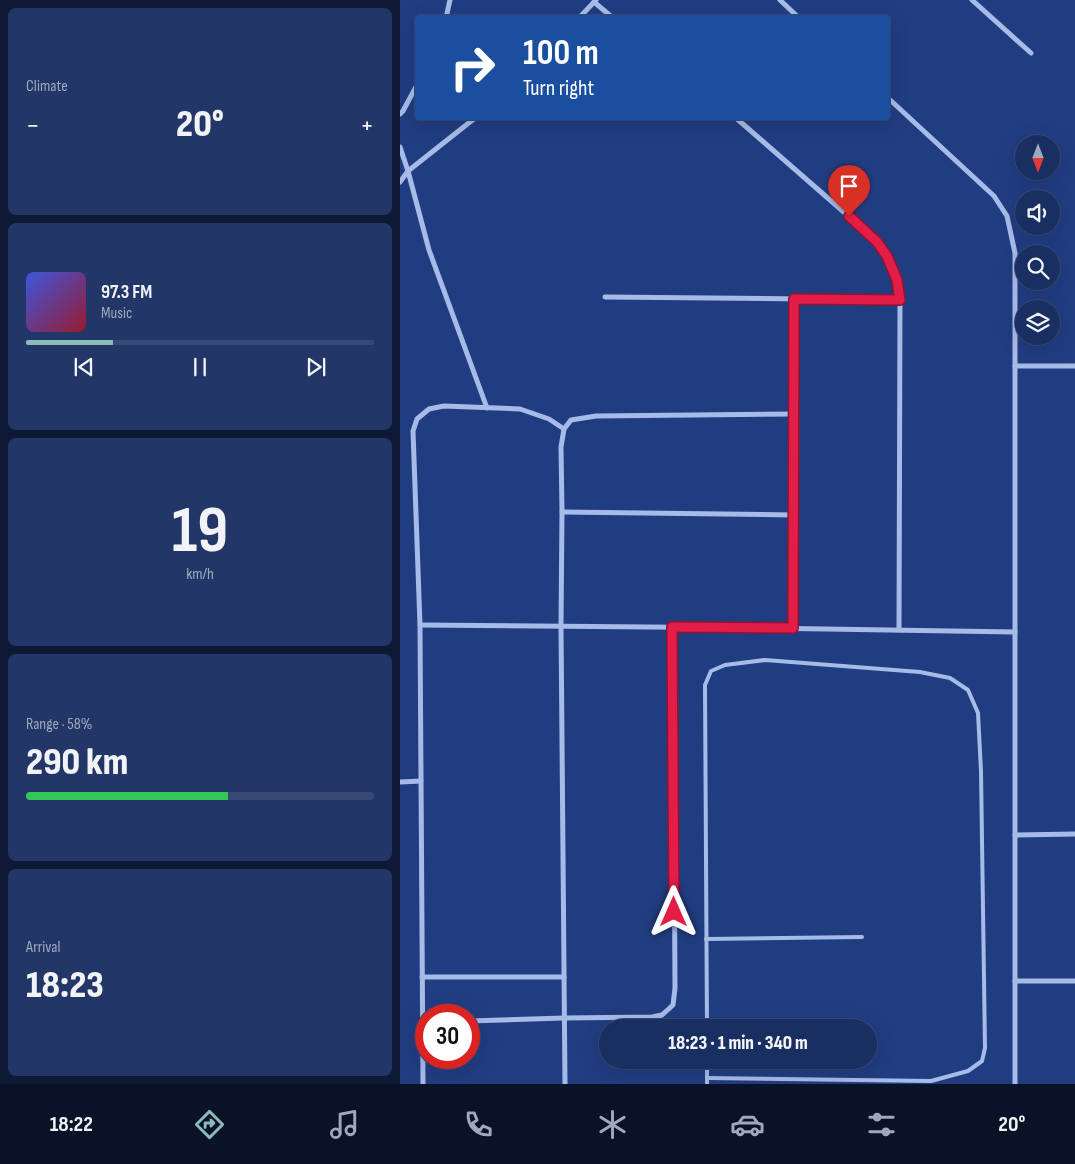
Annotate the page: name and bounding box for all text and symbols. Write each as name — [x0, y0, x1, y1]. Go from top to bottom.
text: 100 m — [523, 32, 599, 75]
icon: right — [440, 35, 505, 100]
text: Turn right — [523, 75, 594, 102]
text: Climate — [26, 77, 68, 96]
text: 20° — [176, 102, 224, 147]
text: − — [26, 109, 40, 142]
text: + — [360, 109, 374, 142]
north arrow — [1015, 135, 1060, 180]
map controls — [1015, 135, 1060, 345]
pin — [828, 165, 870, 216]
icon: arrive — [835, 172, 863, 200]
button: sound — [1015, 190, 1060, 235]
button: search — [1015, 245, 1060, 290]
text: 97.3 FM — [101, 281, 152, 304]
button: layers — [1015, 300, 1060, 345]
text: Music — [101, 304, 132, 323]
icon: previous — [70, 353, 98, 381]
icon: pause — [186, 353, 214, 381]
icon: next — [302, 353, 330, 381]
text: 19 — [172, 493, 228, 571]
text: km/h — [186, 565, 214, 584]
text: Range · 58% — [26, 715, 92, 734]
text: 290 km — [26, 740, 128, 785]
position arrow — [647, 885, 699, 937]
text: Arrival — [26, 938, 60, 957]
text: 18:23 — [26, 963, 104, 1008]
speed limit sign: 30 — [415, 1004, 480, 1069]
text: 18:23 · 1 min · 340 m — [668, 1032, 808, 1055]
icon: directions — [192, 1107, 227, 1142]
icon: music — [327, 1107, 362, 1142]
icon: phone — [461, 1107, 496, 1142]
icon: climate — [595, 1107, 630, 1142]
icon: car — [730, 1107, 765, 1142]
icon: filters — [864, 1107, 899, 1142]
text: 18:22 — [50, 1111, 93, 1138]
text: 20° — [998, 1111, 1025, 1138]

